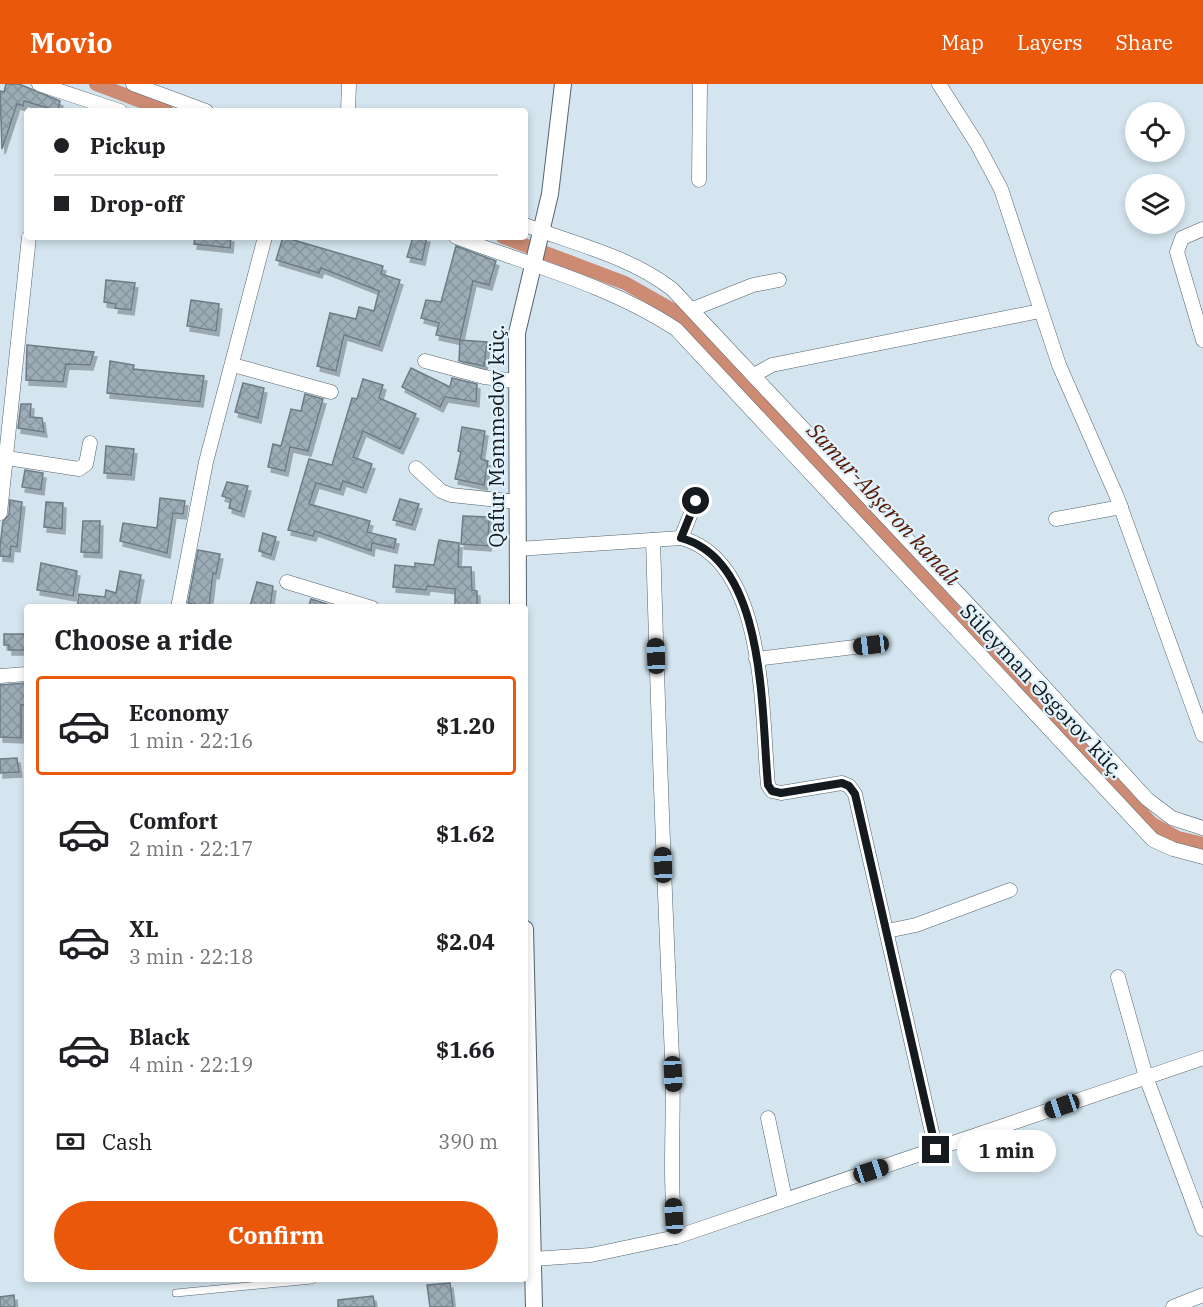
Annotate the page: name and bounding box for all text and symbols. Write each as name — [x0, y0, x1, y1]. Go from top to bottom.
text: Movio — [30, 24, 112, 61]
text: Map — [941, 28, 984, 56]
text: Layers — [1017, 28, 1083, 56]
text: Share — [1116, 28, 1173, 56]
map controls — [1125, 102, 1185, 234]
button: locate — [1125, 102, 1185, 162]
text: Pickup — [90, 131, 166, 160]
button: layers — [1125, 174, 1185, 234]
text: Drop-off — [90, 189, 184, 218]
street label: Qafur Məmmədov küç. — [482, 324, 510, 548]
water label: Samur-Abşeron kanalı — [800, 415, 968, 592]
route start — [682, 487, 709, 514]
street label: Süleyman Əsgərov küç. — [954, 597, 1131, 784]
text: Choose a ride — [54, 622, 233, 657]
car — [852, 634, 890, 656]
car — [646, 638, 666, 674]
text: Economy — [129, 698, 229, 727]
icon: car — [57, 699, 111, 753]
text: $1.20 — [436, 711, 495, 740]
text: 1 min · 22:16 — [129, 727, 253, 754]
text: Comfort — [129, 806, 218, 835]
icon: car — [57, 807, 111, 861]
text: $1.62 — [436, 819, 495, 848]
text: 2 min · 22:17 — [129, 835, 253, 862]
car — [653, 847, 673, 883]
text: XL — [129, 914, 159, 943]
icon: car — [57, 915, 111, 969]
text: $2.04 — [436, 927, 495, 956]
text: 3 min · 22:18 — [129, 943, 253, 970]
text: Black — [129, 1022, 190, 1051]
icon: car — [57, 1023, 111, 1077]
text: $1.66 — [436, 1035, 495, 1064]
text: 4 min · 22:19 — [129, 1051, 253, 1078]
car — [663, 1056, 683, 1092]
car — [1042, 1092, 1082, 1120]
icon: cash — [54, 1125, 87, 1158]
text: Cash — [102, 1127, 153, 1156]
text: 390 m — [438, 1128, 498, 1155]
callout: 1 min — [957, 1129, 1056, 1171]
route end — [922, 1136, 949, 1163]
text: 1 min — [979, 1137, 1035, 1164]
car — [851, 1157, 891, 1185]
car — [664, 1198, 684, 1234]
button: Confirm — [54, 1201, 498, 1270]

